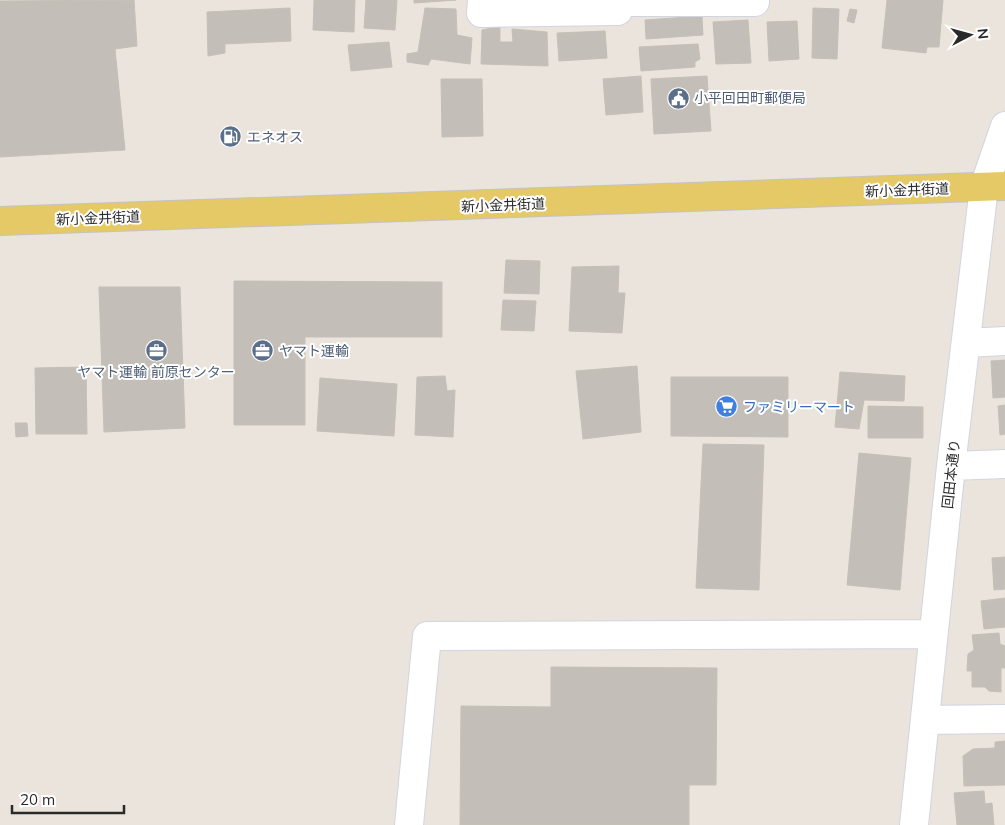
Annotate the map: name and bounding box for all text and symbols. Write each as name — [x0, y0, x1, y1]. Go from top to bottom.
north arrow — [945, 10, 995, 60]
text: N — [973, 27, 992, 40]
public building icon: 小平回田町郵便局 — [666, 86, 690, 110]
place label: 小平回田町郵便局 — [694, 89, 806, 107]
fuel station icon: エネオス — [219, 125, 243, 149]
place label: エネオス — [247, 128, 303, 146]
street label: 新小金井街道 — [865, 180, 949, 200]
street label: 新小金井街道 — [461, 195, 545, 215]
street label: 新小金井街道 — [56, 208, 140, 228]
office icon: ヤマト運輸 前原センター — [144, 338, 168, 362]
office icon: ヤマト運輸 — [251, 339, 275, 363]
place label: ヤマト運輸 — [279, 342, 349, 360]
place label: ヤマト運輸 前原センター — [77, 363, 235, 381]
supermarket icon: ファミリーマート — [715, 395, 739, 419]
place label: ファミリーマート — [743, 398, 855, 416]
street label: 回田本通り — [938, 438, 964, 510]
scale bar — [12, 782, 125, 814]
text: 20 m — [20, 790, 55, 809]

